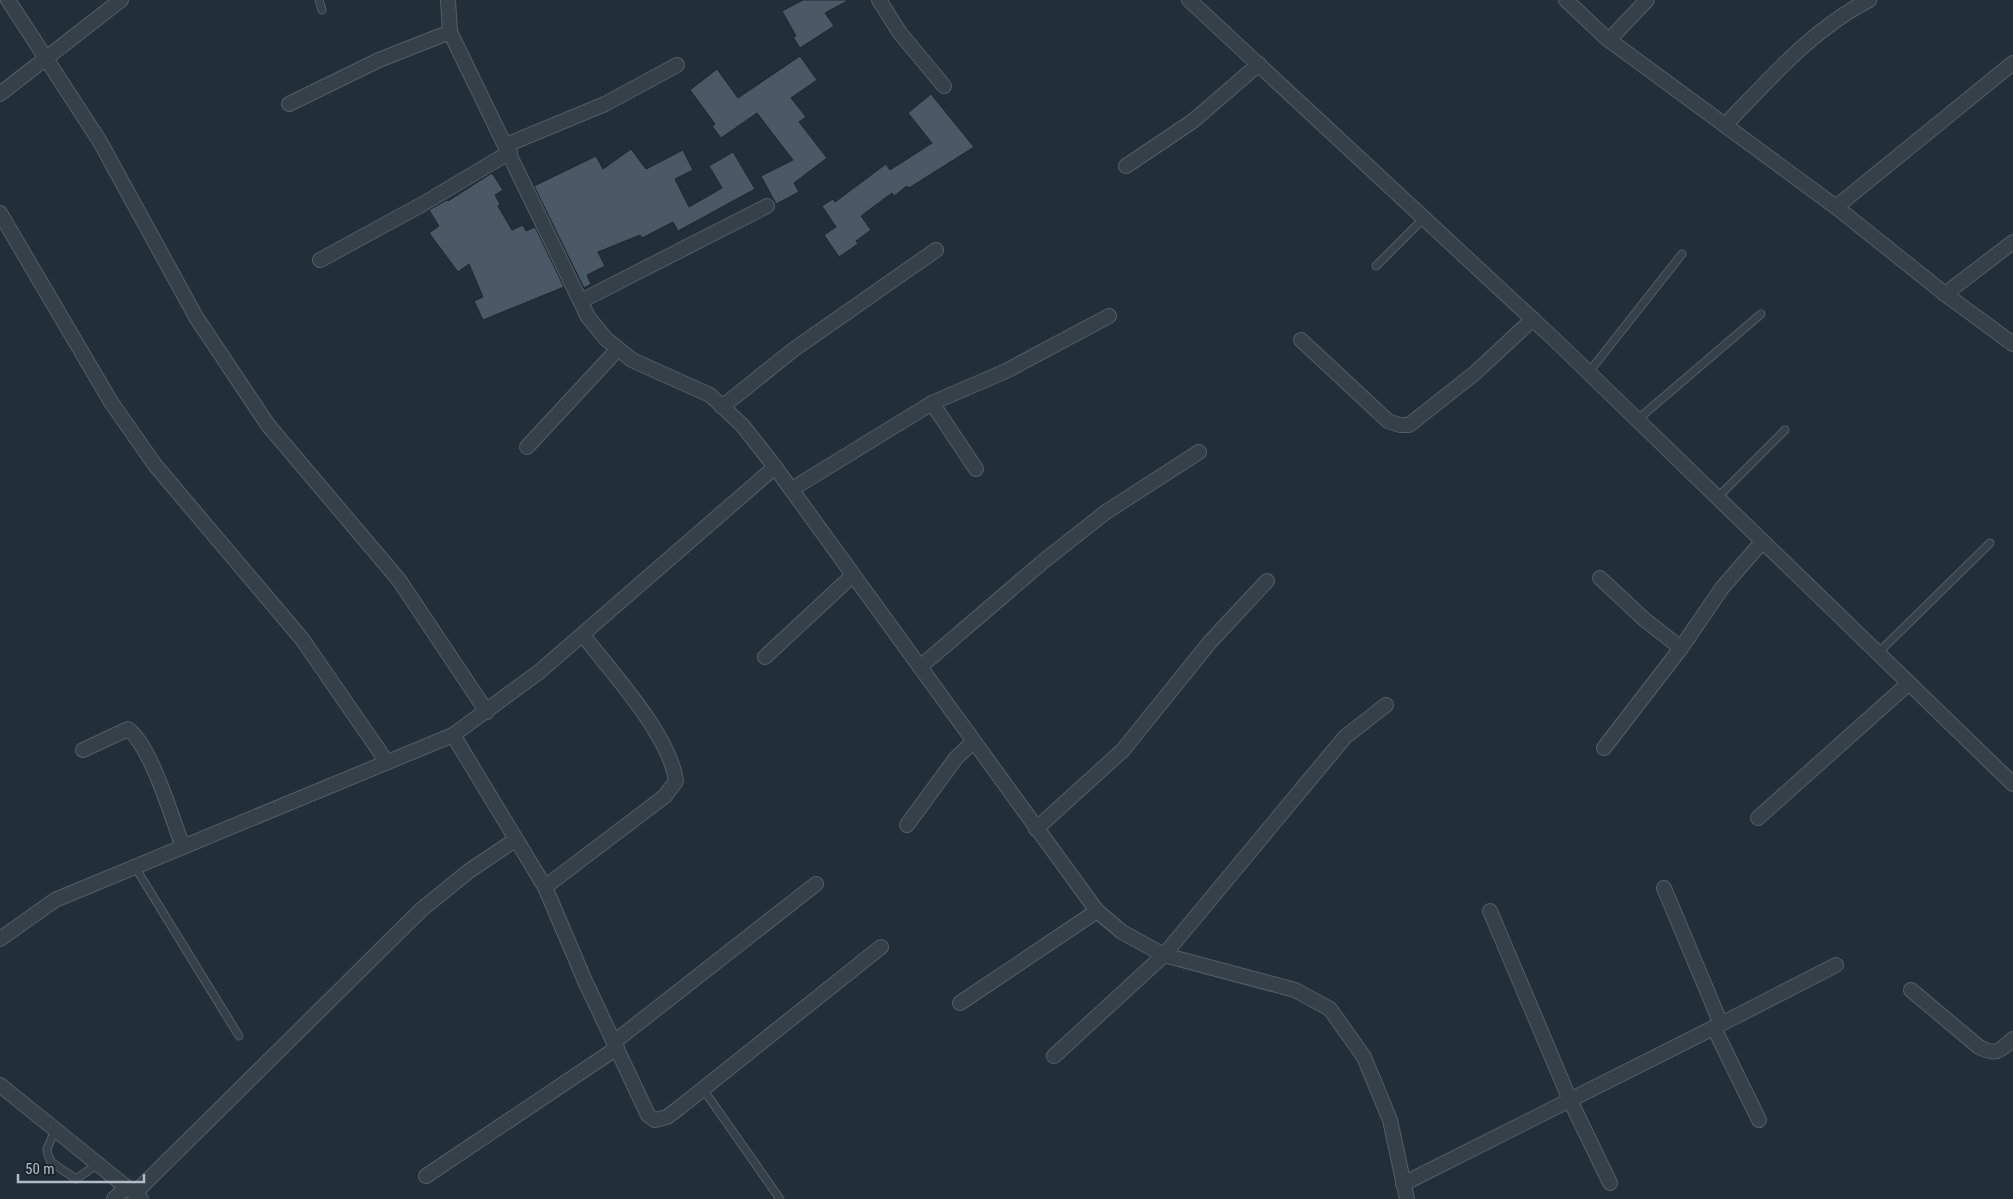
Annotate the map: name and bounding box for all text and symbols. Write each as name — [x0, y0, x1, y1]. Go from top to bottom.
scale bar — [18, 1152, 144, 1184]
text: 50 m — [25, 1160, 55, 1178]

